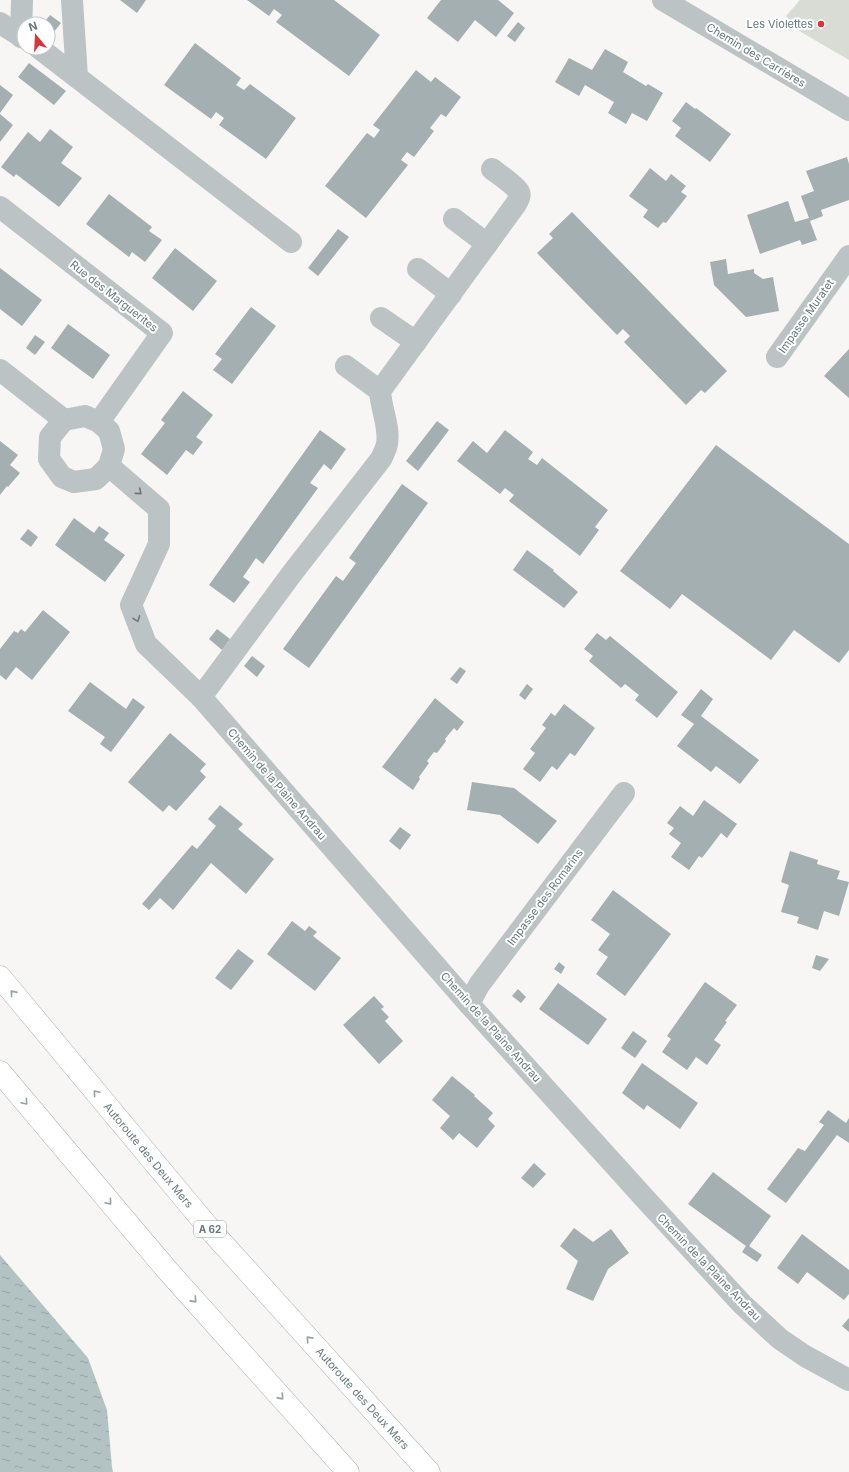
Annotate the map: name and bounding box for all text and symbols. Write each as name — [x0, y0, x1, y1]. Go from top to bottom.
north arrow — [16, 16, 56, 56]
place label: Les Violettes — [747, 17, 813, 31]
text: N — [27, 19, 39, 34]
marker: Les Violettes — [816, 19, 826, 29]
street label: Chemin des Carrières — [704, 20, 808, 90]
street label: Rue des Marguerites — [67, 257, 161, 335]
street label: Impasse Muratet — [775, 276, 837, 356]
one-way arrow — [134, 487, 142, 494]
one-way arrow — [132, 616, 140, 623]
street label: Chemin de la Plaine Andrau — [225, 725, 329, 843]
street label: Impasse des Romarins — [504, 846, 586, 948]
street label: Chemin de la Plaine Andrau — [438, 969, 544, 1085]
one-way arrow — [10, 990, 17, 997]
one-way arrow — [93, 1090, 100, 1098]
one-way arrow — [21, 1098, 28, 1105]
street label: Autoroute des Deux Mers — [101, 1100, 196, 1211]
one-way arrow — [105, 1197, 112, 1204]
street label: Chemin de la Plaine Andrau — [654, 1211, 764, 1323]
road number: A 62 — [194, 1221, 226, 1237]
one-way arrow — [189, 1295, 196, 1303]
one-way arrow — [306, 1336, 314, 1344]
street label: Autoroute des Deux Mers — [313, 1344, 412, 1452]
one-way arrow — [276, 1392, 283, 1400]

